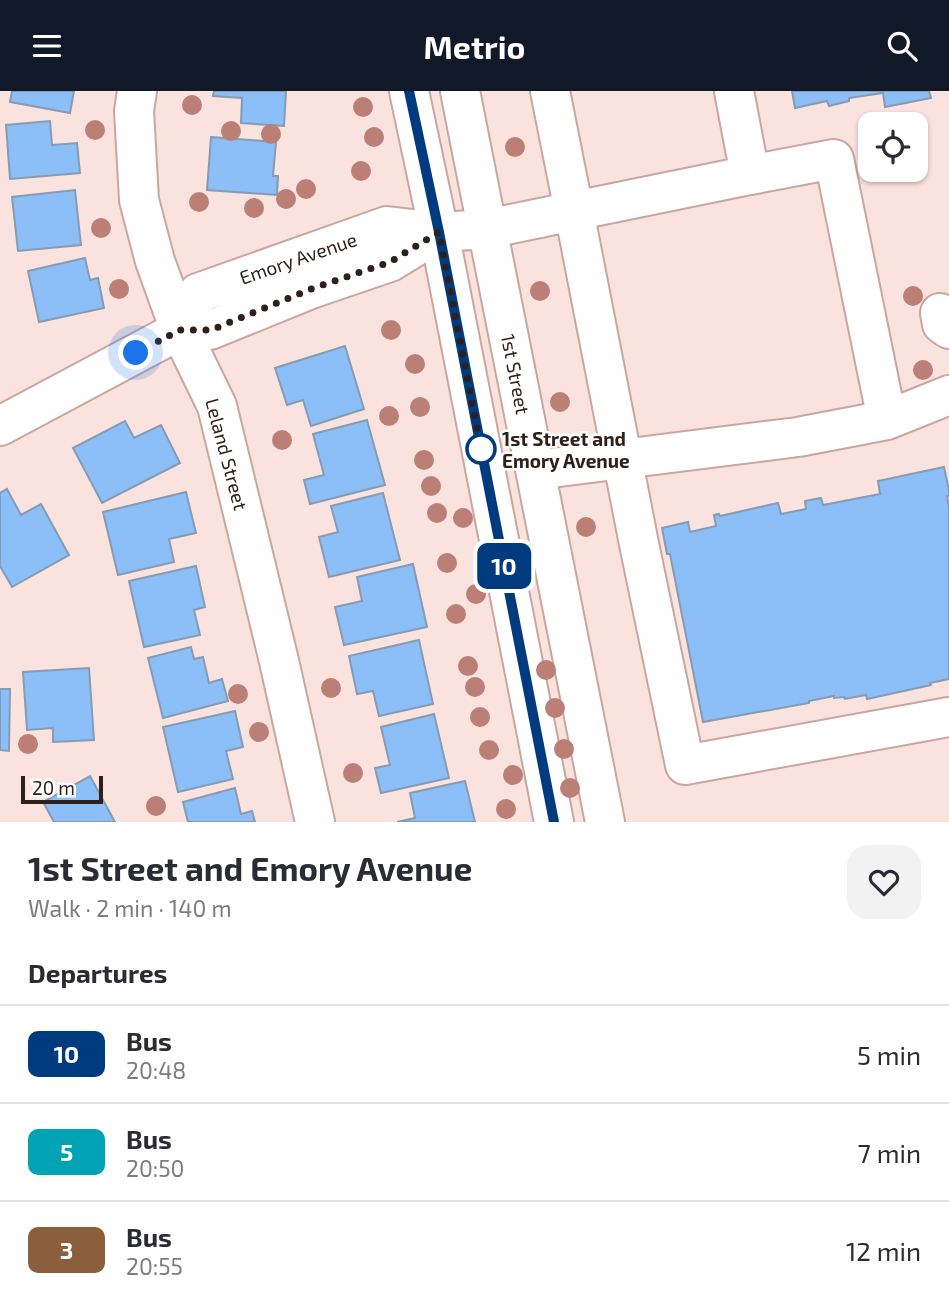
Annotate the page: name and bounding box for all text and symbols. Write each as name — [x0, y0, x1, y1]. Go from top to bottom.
icon: menu — [28, 27, 66, 65]
text: Metrio — [424, 27, 525, 65]
icon: search — [883, 27, 921, 65]
map controls — [858, 112, 928, 182]
button: locate — [858, 112, 928, 182]
street label: Emory Avenue — [236, 227, 360, 289]
street label: 1st Street — [497, 332, 535, 416]
your location — [118, 335, 153, 370]
street label: Leland Street — [201, 395, 253, 513]
place label: 1st Street and Emory Avenue — [502, 427, 630, 473]
marker: 1st Street and Emory Avenue — [466, 434, 496, 464]
line badge: 10 — [472, 543, 536, 589]
text: 10 — [491, 551, 517, 580]
scale bar — [21, 773, 103, 805]
text: 20 m — [32, 776, 75, 799]
button: heart — [847, 845, 921, 919]
text: 1st Street and Emory Avenue — [28, 848, 472, 888]
text: Walk · 2 min · 140 m — [28, 894, 232, 922]
text: Departures — [28, 957, 167, 988]
text: Bus — [126, 1025, 172, 1056]
text: 10 — [54, 1039, 79, 1068]
text: 5 min — [857, 1039, 921, 1070]
text: 20:48 — [126, 1056, 186, 1084]
text: Bus — [126, 1123, 172, 1154]
text: 5 — [60, 1137, 73, 1166]
text: 7 min — [858, 1137, 921, 1168]
text: 20:50 — [126, 1154, 184, 1182]
text: Bus — [126, 1221, 172, 1252]
text: 3 — [60, 1235, 73, 1264]
text: 12 min — [846, 1235, 921, 1266]
text: 20:55 — [126, 1252, 183, 1280]

